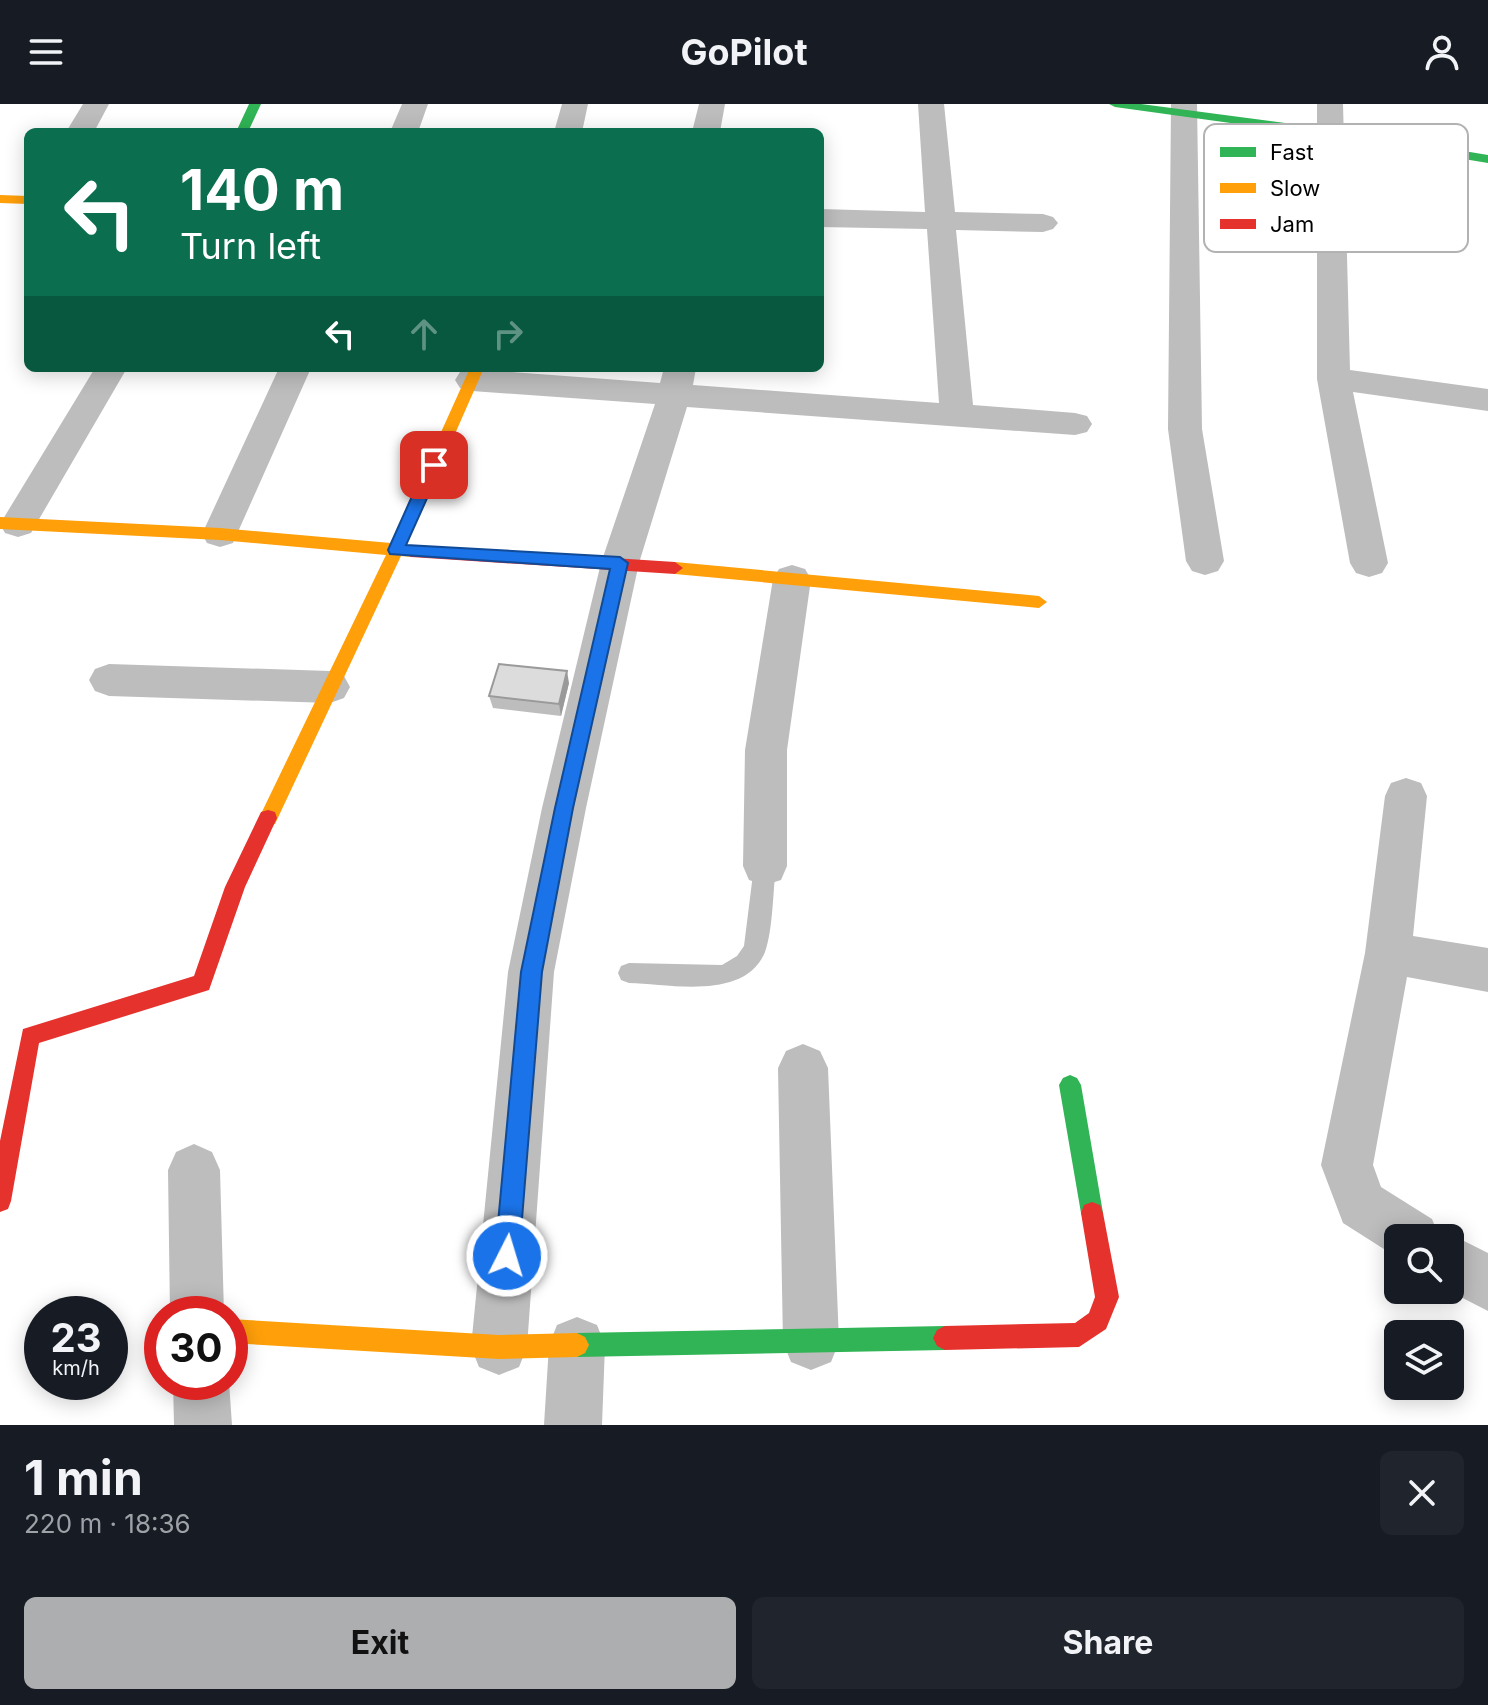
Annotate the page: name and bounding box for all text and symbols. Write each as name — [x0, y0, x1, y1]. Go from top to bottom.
icon: menu — [24, 30, 68, 74]
text: GoPilot — [680, 30, 808, 74]
icon: person — [1420, 30, 1464, 74]
legend — [1204, 124, 1468, 252]
text: Fast — [1270, 139, 1314, 165]
text: 140 m — [180, 156, 344, 224]
icon: left — [48, 160, 152, 264]
text: Slow — [1270, 175, 1320, 201]
text: Jam — [1270, 211, 1314, 237]
text: Turn left — [180, 224, 321, 268]
icon: left — [318, 312, 362, 356]
icon: ahead — [402, 312, 446, 356]
icon: right — [486, 312, 530, 356]
pin — [400, 431, 468, 499]
icon: arrive — [412, 443, 456, 487]
position arrow — [465, 1214, 549, 1298]
map controls — [1384, 1224, 1464, 1400]
button: search — [1384, 1224, 1464, 1304]
speed limit sign: 30 — [144, 1296, 248, 1400]
text: 23 — [50, 1313, 102, 1362]
button: layers — [1384, 1320, 1464, 1400]
text: km/h — [52, 1356, 100, 1380]
text: 1 min — [24, 1448, 143, 1507]
button: close — [1380, 1451, 1464, 1535]
text: 220 m · 18:36 — [24, 1508, 191, 1539]
button: Exit — [24, 1597, 736, 1689]
button: Share — [752, 1597, 1464, 1689]

